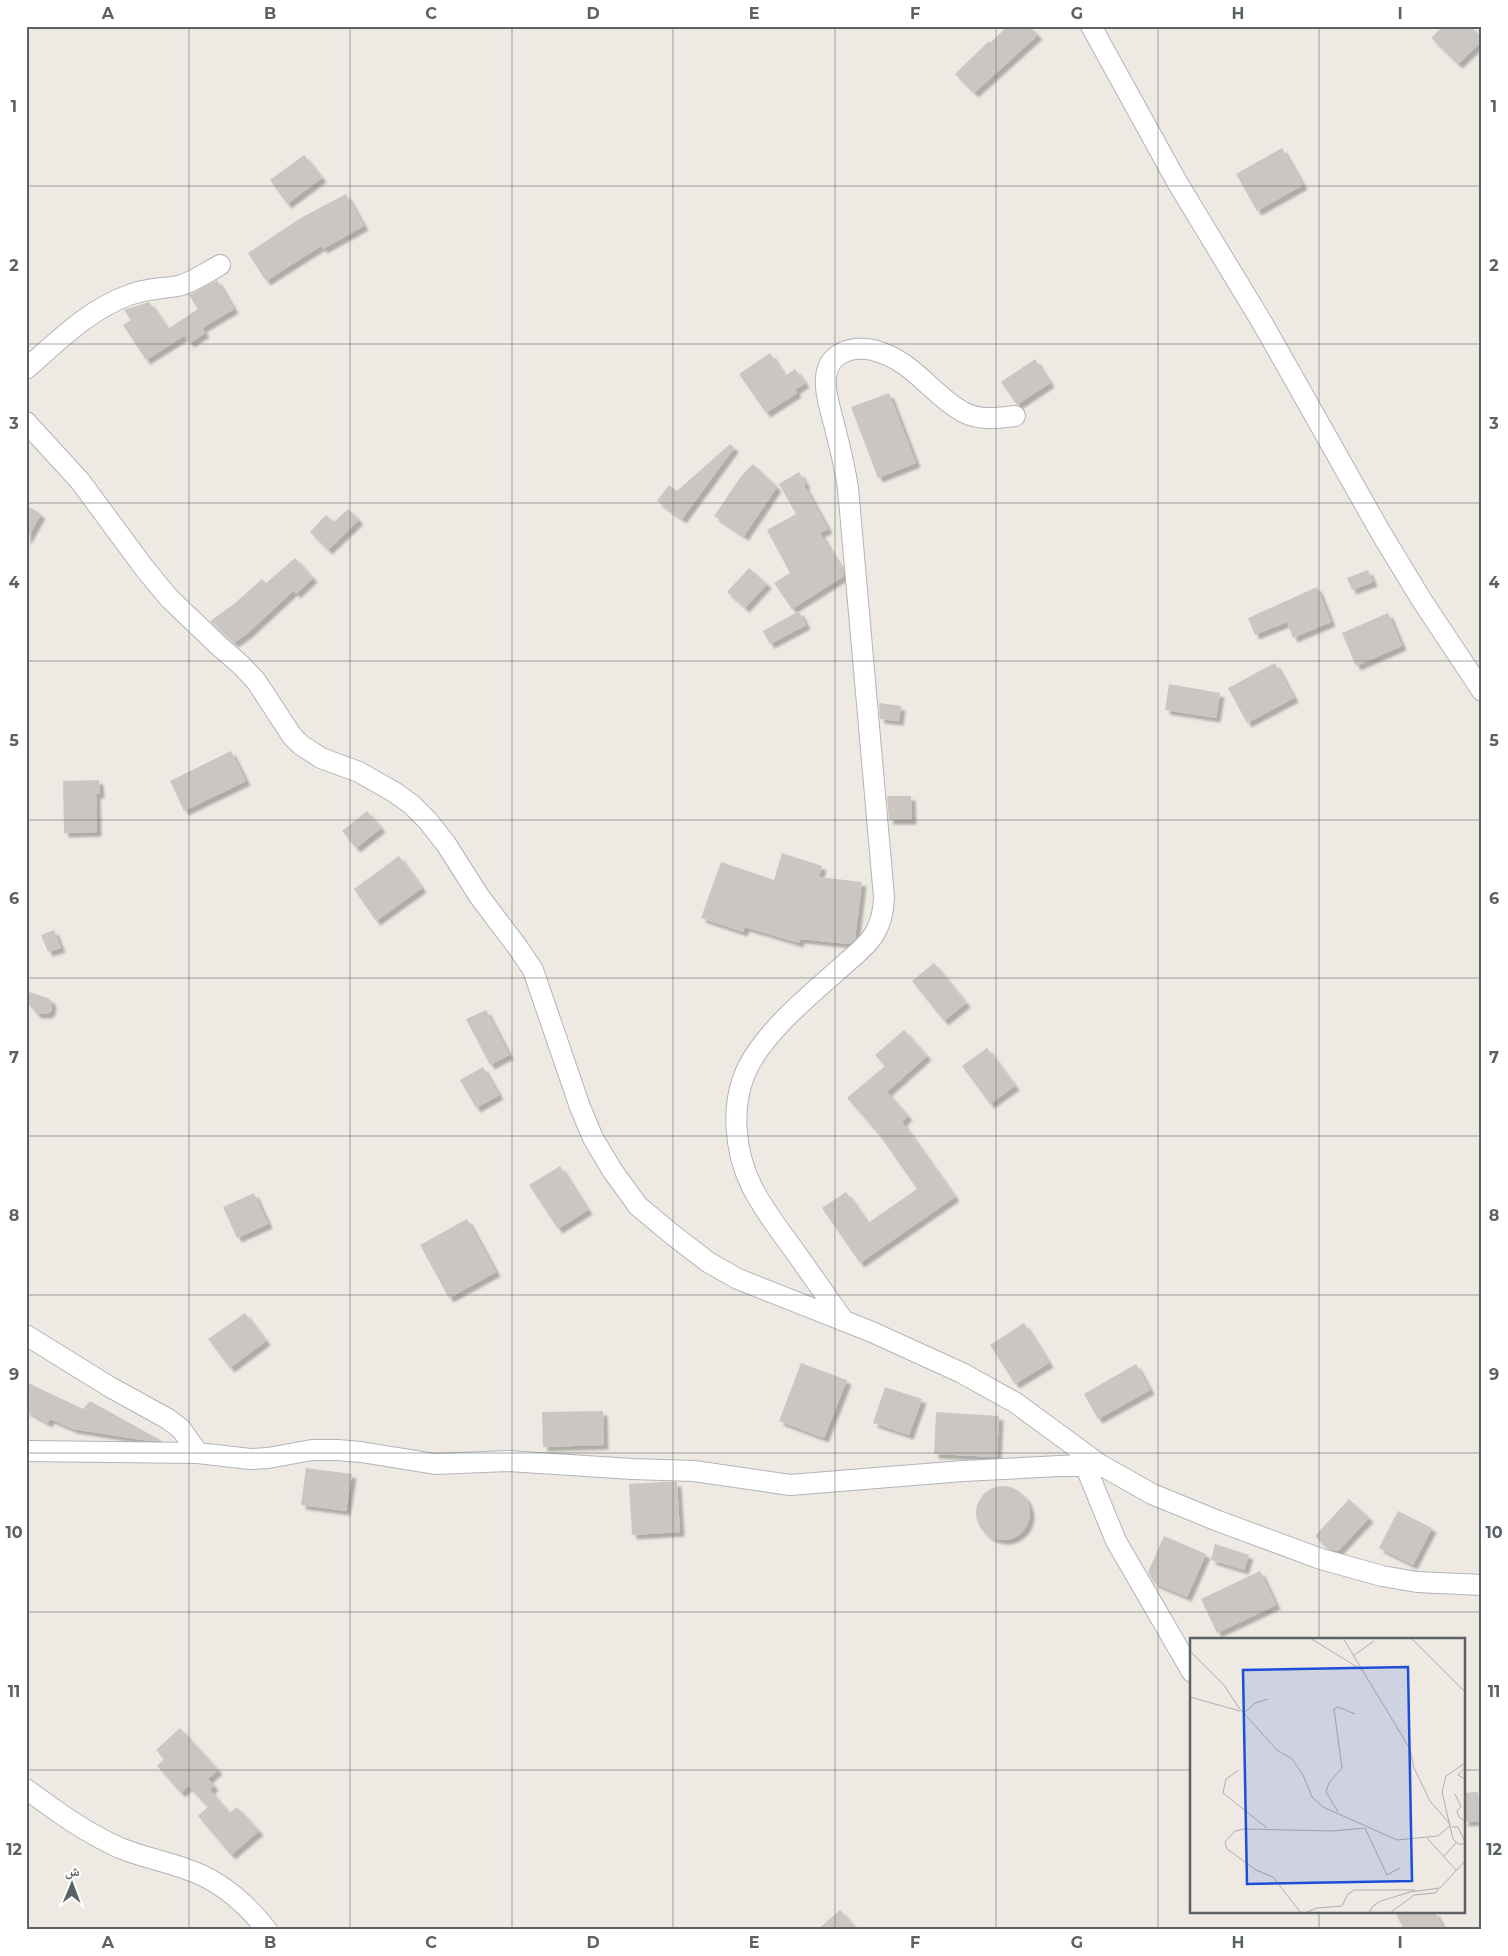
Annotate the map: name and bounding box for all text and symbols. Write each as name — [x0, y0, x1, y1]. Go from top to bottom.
text: A — [101, 4, 115, 23]
text: B — [264, 4, 276, 23]
text: C — [425, 4, 437, 23]
text: D — [586, 4, 600, 23]
text: E — [749, 4, 759, 23]
text: F — [910, 4, 920, 23]
text: G — [1071, 4, 1083, 23]
text: H — [1232, 4, 1244, 23]
text: I — [1397, 4, 1403, 23]
text: 1 — [11, 97, 17, 116]
text: 1 — [1491, 97, 1497, 116]
text: 2 — [9, 256, 19, 275]
text: 2 — [1489, 256, 1499, 275]
text: 3 — [8, 414, 19, 433]
text: 3 — [1488, 414, 1499, 433]
text: 4 — [8, 573, 20, 592]
text: 4 — [1488, 573, 1500, 592]
text: 5 — [9, 731, 19, 750]
text: 5 — [1489, 731, 1499, 750]
text: 6 — [9, 889, 19, 908]
text: 6 — [1489, 889, 1499, 908]
text: 7 — [9, 1048, 19, 1067]
text: 7 — [1489, 1048, 1499, 1067]
text: 8 — [9, 1206, 19, 1225]
text: 8 — [1489, 1206, 1499, 1225]
text: 9 — [9, 1365, 19, 1384]
text: 9 — [1489, 1365, 1499, 1384]
text: 10 — [5, 1523, 23, 1542]
text: 10 — [1485, 1523, 1503, 1542]
inset map — [1190, 1638, 1466, 1914]
text: 11 — [8, 1682, 20, 1701]
text: 11 — [1488, 1682, 1500, 1701]
text: 12 — [6, 1840, 22, 1859]
text: 12 — [1486, 1840, 1502, 1859]
north arrow — [48, 1858, 98, 1908]
text: ش — [65, 1862, 80, 1880]
text: A — [101, 1933, 115, 1952]
text: B — [264, 1933, 276, 1952]
text: C — [425, 1933, 437, 1952]
text: D — [586, 1933, 600, 1952]
text: E — [749, 1933, 759, 1952]
text: F — [910, 1933, 920, 1952]
text: G — [1071, 1933, 1083, 1952]
text: H — [1232, 1933, 1244, 1952]
text: I — [1397, 1933, 1403, 1952]

